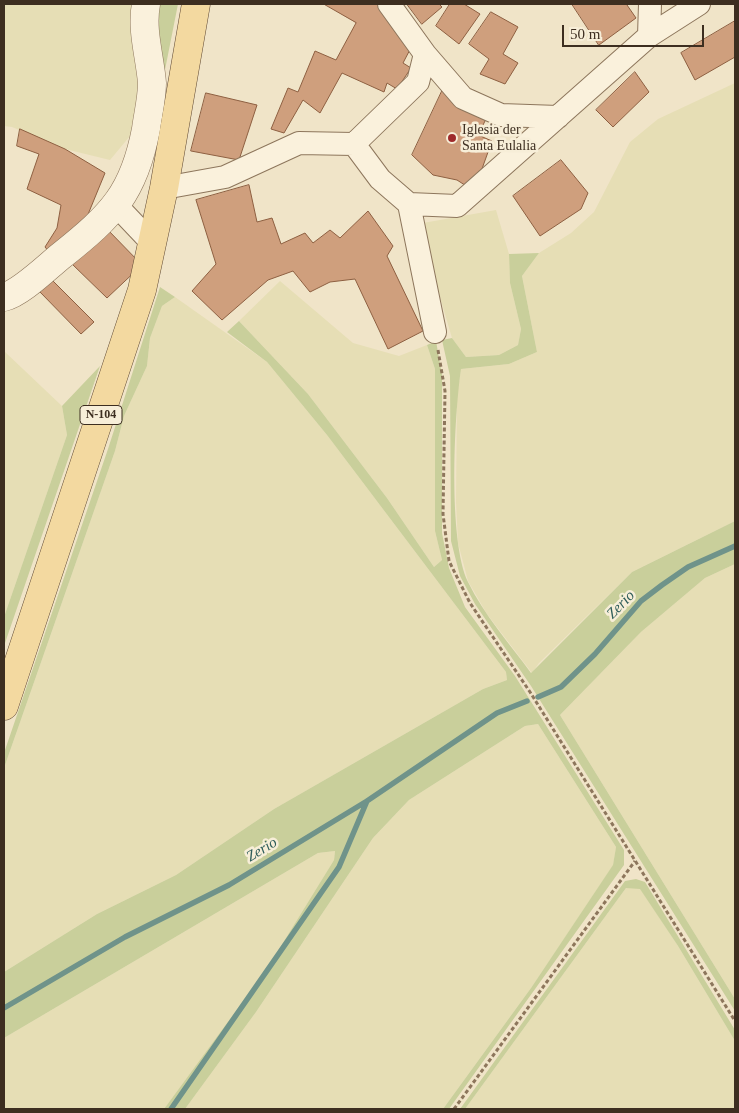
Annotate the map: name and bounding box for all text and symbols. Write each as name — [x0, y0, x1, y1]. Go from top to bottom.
scale bar — [564, 15, 706, 47]
text: 50 m — [570, 26, 600, 42]
place label: Iglesia der Santa Eulalia — [462, 122, 536, 154]
marker: Iglesia der Santa Eulalia — [446, 132, 458, 144]
road number: N-104 — [80, 406, 122, 424]
water label: Zerio — [603, 587, 639, 623]
water label: Zerio — [243, 834, 281, 866]

